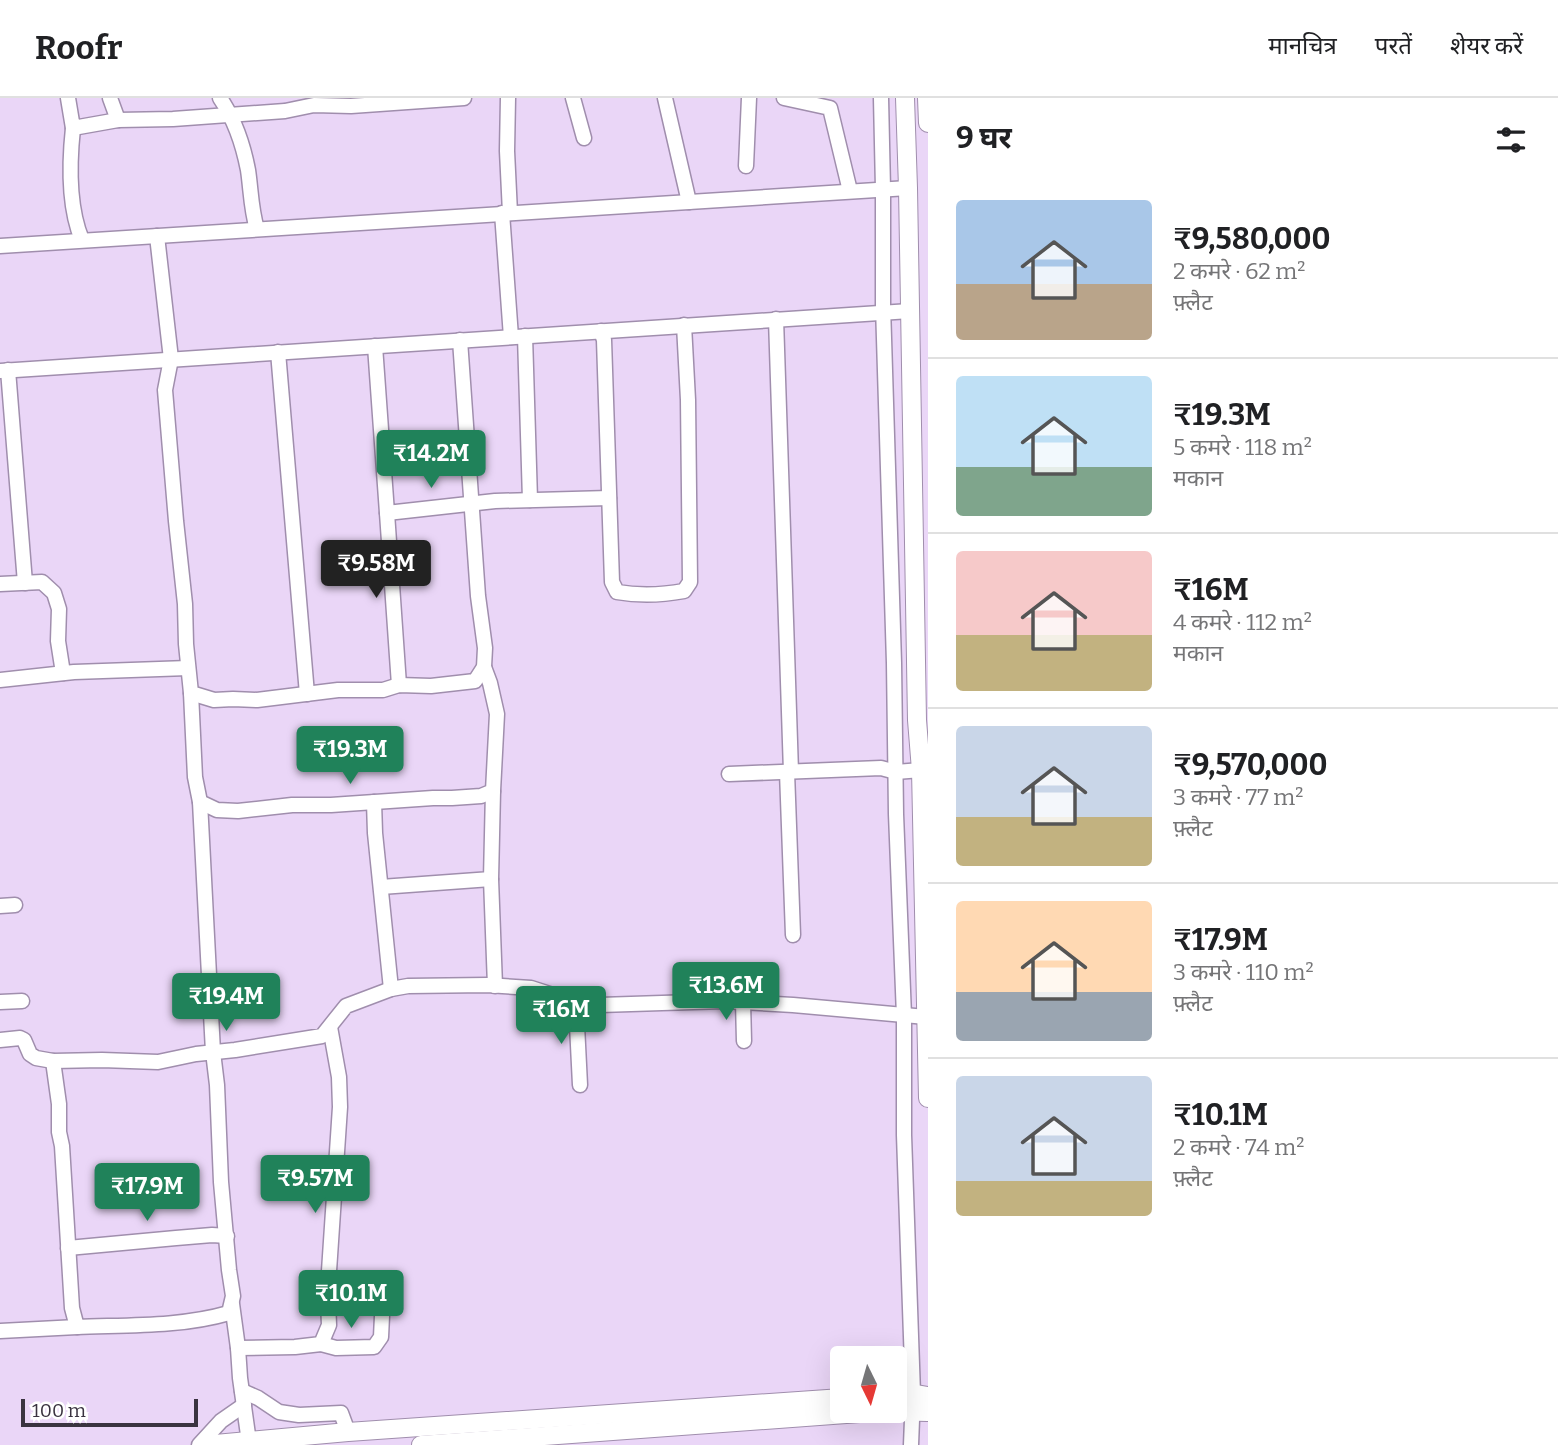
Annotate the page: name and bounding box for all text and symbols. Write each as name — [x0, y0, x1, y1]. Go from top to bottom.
text: Roofr — [35, 28, 123, 68]
text: मानचित्र — [1268, 32, 1337, 60]
text: परतें — [1375, 32, 1412, 60]
text: शेयर करें — [1450, 32, 1523, 60]
text: 9 घर — [956, 120, 1012, 156]
icon: filters — [1492, 121, 1530, 159]
text: ₹9,580,000 — [1173, 221, 1331, 257]
icon: home — [1012, 228, 1096, 312]
text: 2 कमरे · 62 m² — [1173, 257, 1305, 285]
text: फ़्लैट — [1173, 288, 1213, 316]
text: ₹19.3M — [1173, 397, 1271, 433]
icon: home — [1012, 404, 1096, 488]
pin: ₹14.2M — [374, 430, 488, 490]
text: 5 कमरे · 118 m² — [1173, 433, 1312, 461]
text: ₹14.2M — [393, 439, 469, 467]
text: मकान — [1173, 464, 1223, 492]
pin: ₹9.58M — [319, 540, 433, 600]
text: ₹9.58M — [337, 549, 415, 577]
text: ₹16M — [1173, 572, 1249, 608]
icon: home — [1012, 579, 1096, 663]
text: 4 कमरे · 112 m² — [1173, 608, 1312, 636]
text: मकान — [1173, 639, 1223, 667]
pin: ₹19.3M — [293, 726, 407, 786]
text: ₹19.3M — [313, 735, 387, 763]
text: ₹9,570,000 — [1173, 747, 1328, 783]
icon: home — [1012, 754, 1096, 838]
text: 3 कमरे · 77 m² — [1173, 783, 1303, 811]
text: फ़्लैट — [1173, 814, 1213, 842]
text: ₹17.9M — [1173, 922, 1268, 958]
icon: home — [1012, 929, 1096, 1013]
text: 3 कमरे · 110 m² — [1173, 958, 1314, 986]
pin: ₹13.6M — [669, 962, 783, 1022]
text: ₹13.6M — [688, 971, 764, 999]
pin: ₹19.4M — [169, 974, 283, 1033]
text: ₹19.4M — [188, 982, 264, 1010]
pin: ₹16M — [520, 986, 602, 1046]
text: फ़्लैट — [1173, 989, 1213, 1017]
text: ₹16M — [532, 995, 590, 1023]
text: ₹10.1M — [1173, 1097, 1268, 1133]
icon: home — [1012, 1104, 1096, 1188]
text: 2 कमरे · 74 m² — [1173, 1133, 1304, 1161]
pin: ₹9.57M — [258, 1156, 372, 1215]
pin: ₹17.9M — [90, 1164, 204, 1223]
text: ₹9.57M — [277, 1164, 353, 1192]
text: फ़्लैट — [1173, 1164, 1213, 1192]
text: ₹17.9M — [111, 1172, 183, 1200]
pin: ₹10.1M — [294, 1270, 408, 1330]
text: ₹10.1M — [315, 1279, 387, 1307]
north arrow — [830, 1346, 906, 1423]
map controls — [830, 1346, 907, 1423]
scale bar — [21, 1396, 198, 1428]
text: 100 m — [32, 1399, 86, 1422]

